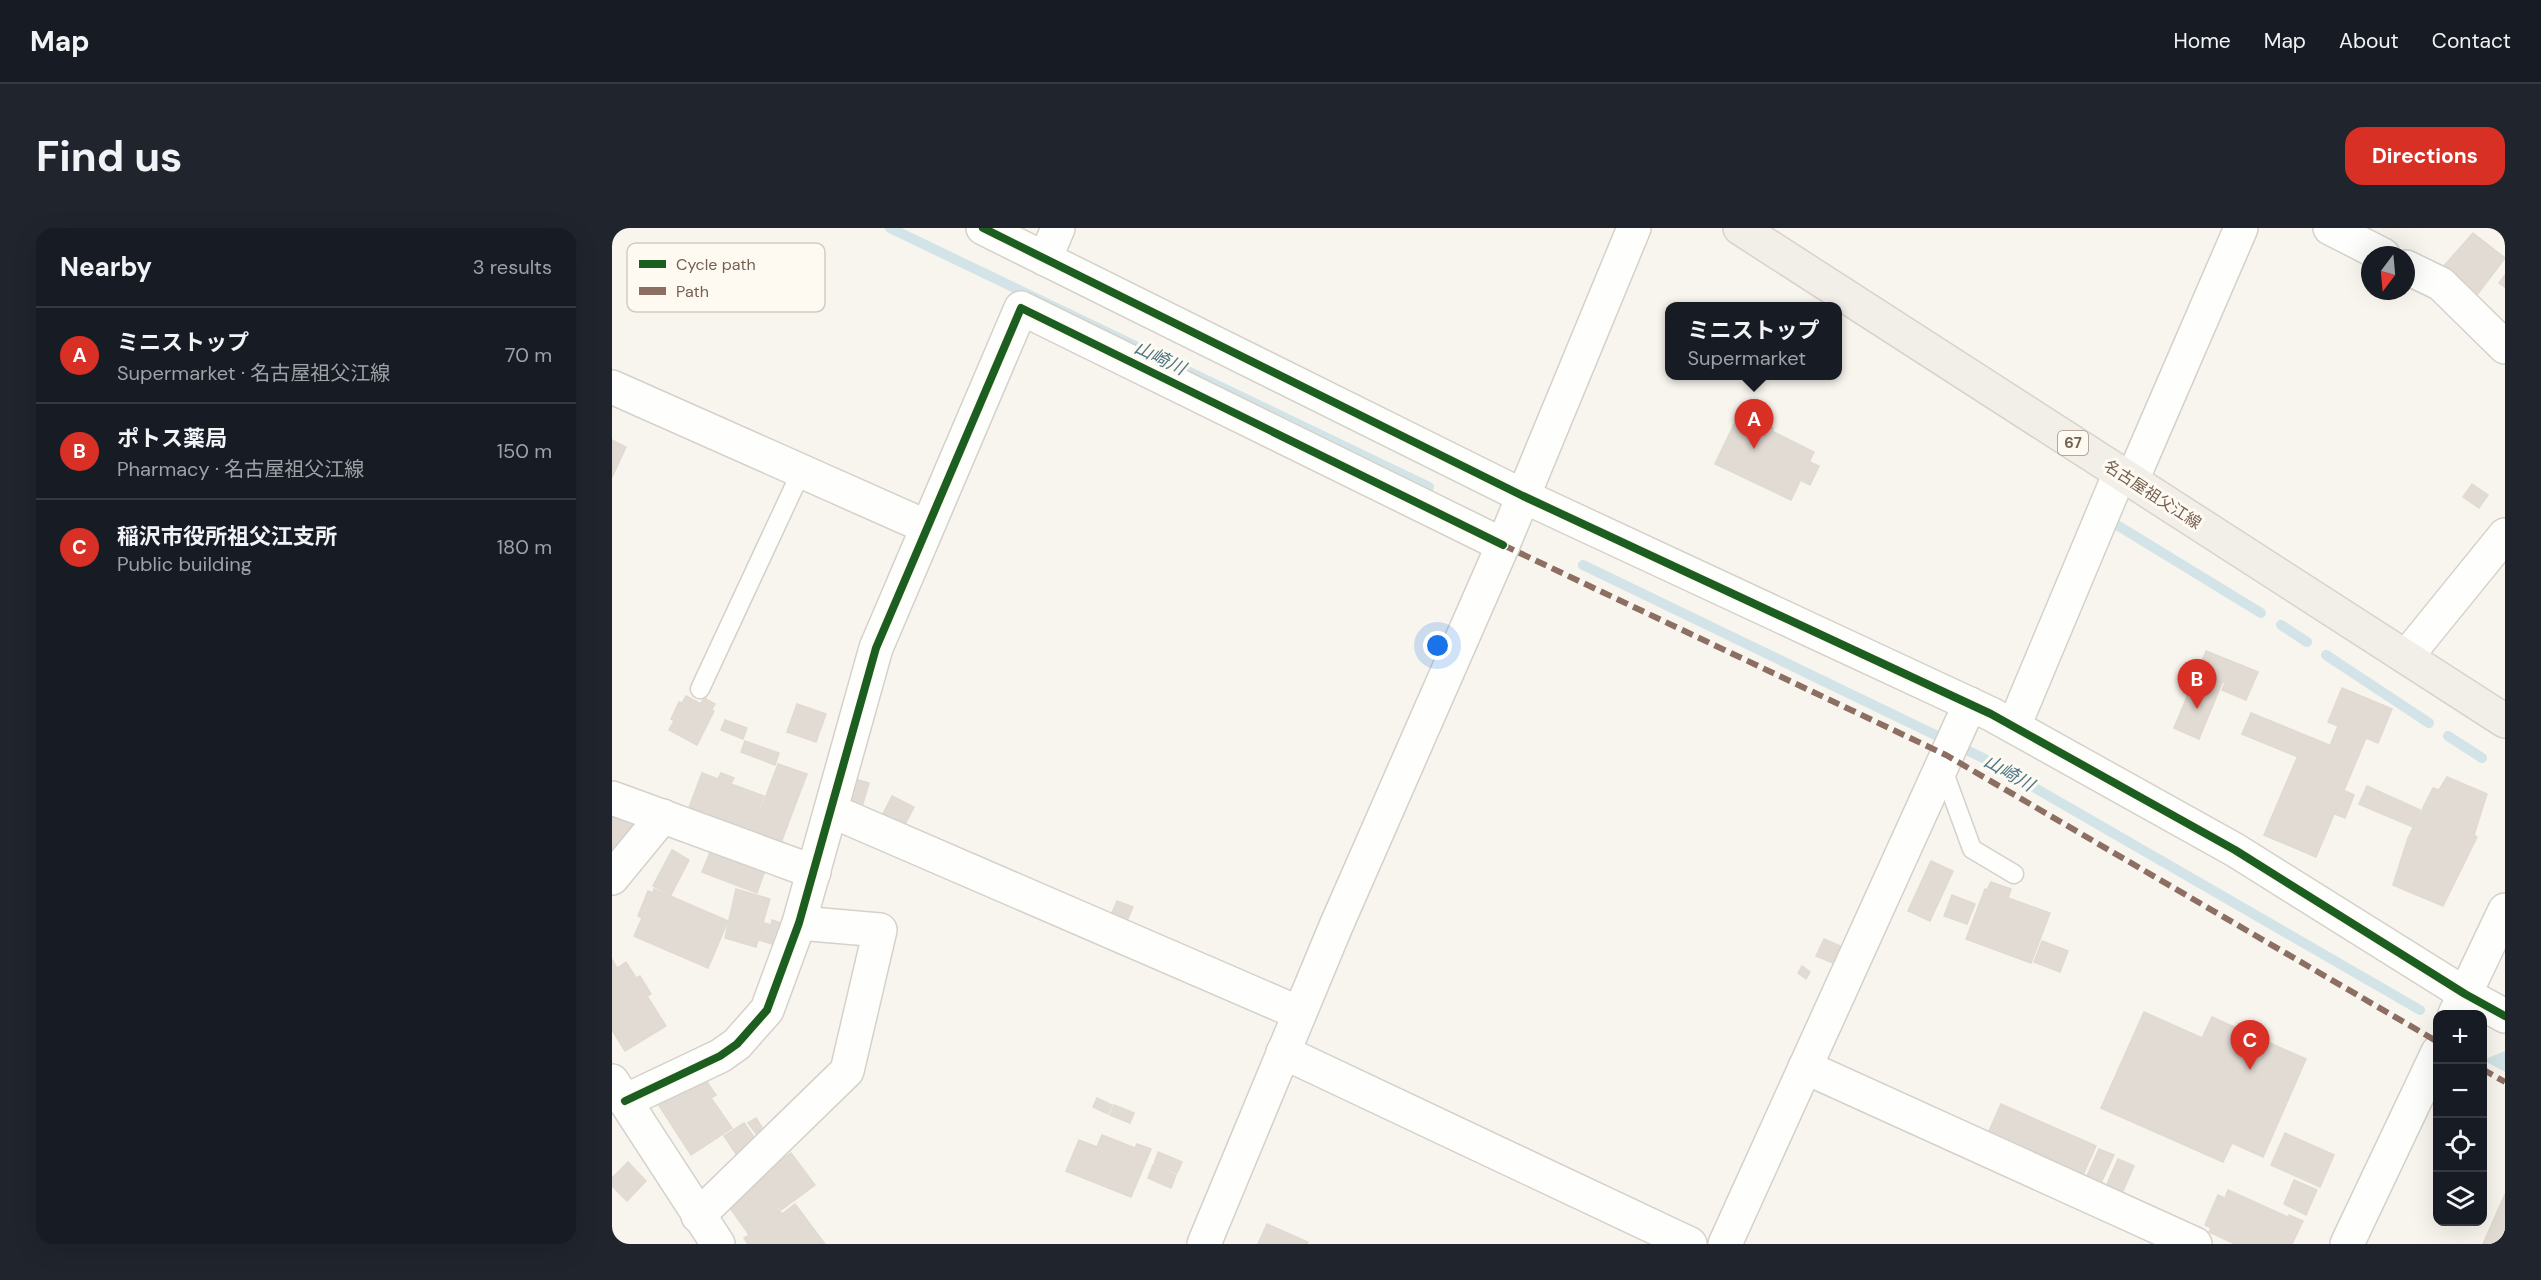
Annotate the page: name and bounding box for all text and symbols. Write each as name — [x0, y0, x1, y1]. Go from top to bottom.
text: Map — [30, 23, 90, 60]
text: Home — [2173, 27, 2231, 55]
text: Map — [2264, 27, 2306, 55]
text: About — [2339, 27, 2399, 55]
text: Contact — [2432, 27, 2511, 55]
button: Directions — [2345, 127, 2505, 185]
text: Find us — [36, 129, 182, 184]
legend — [627, 243, 825, 312]
north arrow — [2361, 246, 2415, 300]
text: Nearby — [60, 250, 152, 284]
text: 3 results — [473, 254, 552, 280]
text: Cycle path — [676, 254, 756, 275]
text: Path — [676, 281, 709, 302]
popup — [1665, 302, 1842, 380]
text: ミニストップ — [1687, 316, 1820, 345]
text: ミニストップ — [117, 328, 249, 357]
water label: 山崎川 — [1130, 335, 1191, 381]
text: A — [72, 342, 87, 368]
text: 70 m — [505, 342, 552, 368]
text: Supermarket — [1687, 345, 1806, 371]
text: Supermarket · 名古屋祖父江線 — [117, 360, 390, 386]
pin: A — [1734, 400, 1774, 449]
text: ポトス薬局 — [117, 424, 227, 453]
road number: 67 — [2058, 431, 2088, 455]
text: B — [73, 438, 86, 464]
text: 150 m — [497, 438, 552, 464]
street label: 名古屋祖父江線 — [2100, 455, 2205, 534]
text: Pharmacy · 名古屋祖父江線 — [117, 456, 364, 482]
text: 稲沢市役所祖父江支所 — [117, 522, 337, 551]
text: C — [72, 534, 87, 560]
text: 180 m — [497, 534, 552, 560]
text: Public building — [117, 551, 252, 577]
your location — [1423, 631, 1452, 660]
pin: B — [2178, 660, 2216, 709]
water label: 山崎川 — [1980, 749, 2040, 798]
map controls — [2433, 1010, 2487, 1226]
button: + — [2433, 1010, 2487, 1064]
pin: C — [2230, 1020, 2270, 1070]
button: − — [2433, 1064, 2487, 1118]
button: locate — [2433, 1118, 2487, 1172]
button: layers — [2433, 1172, 2487, 1226]

